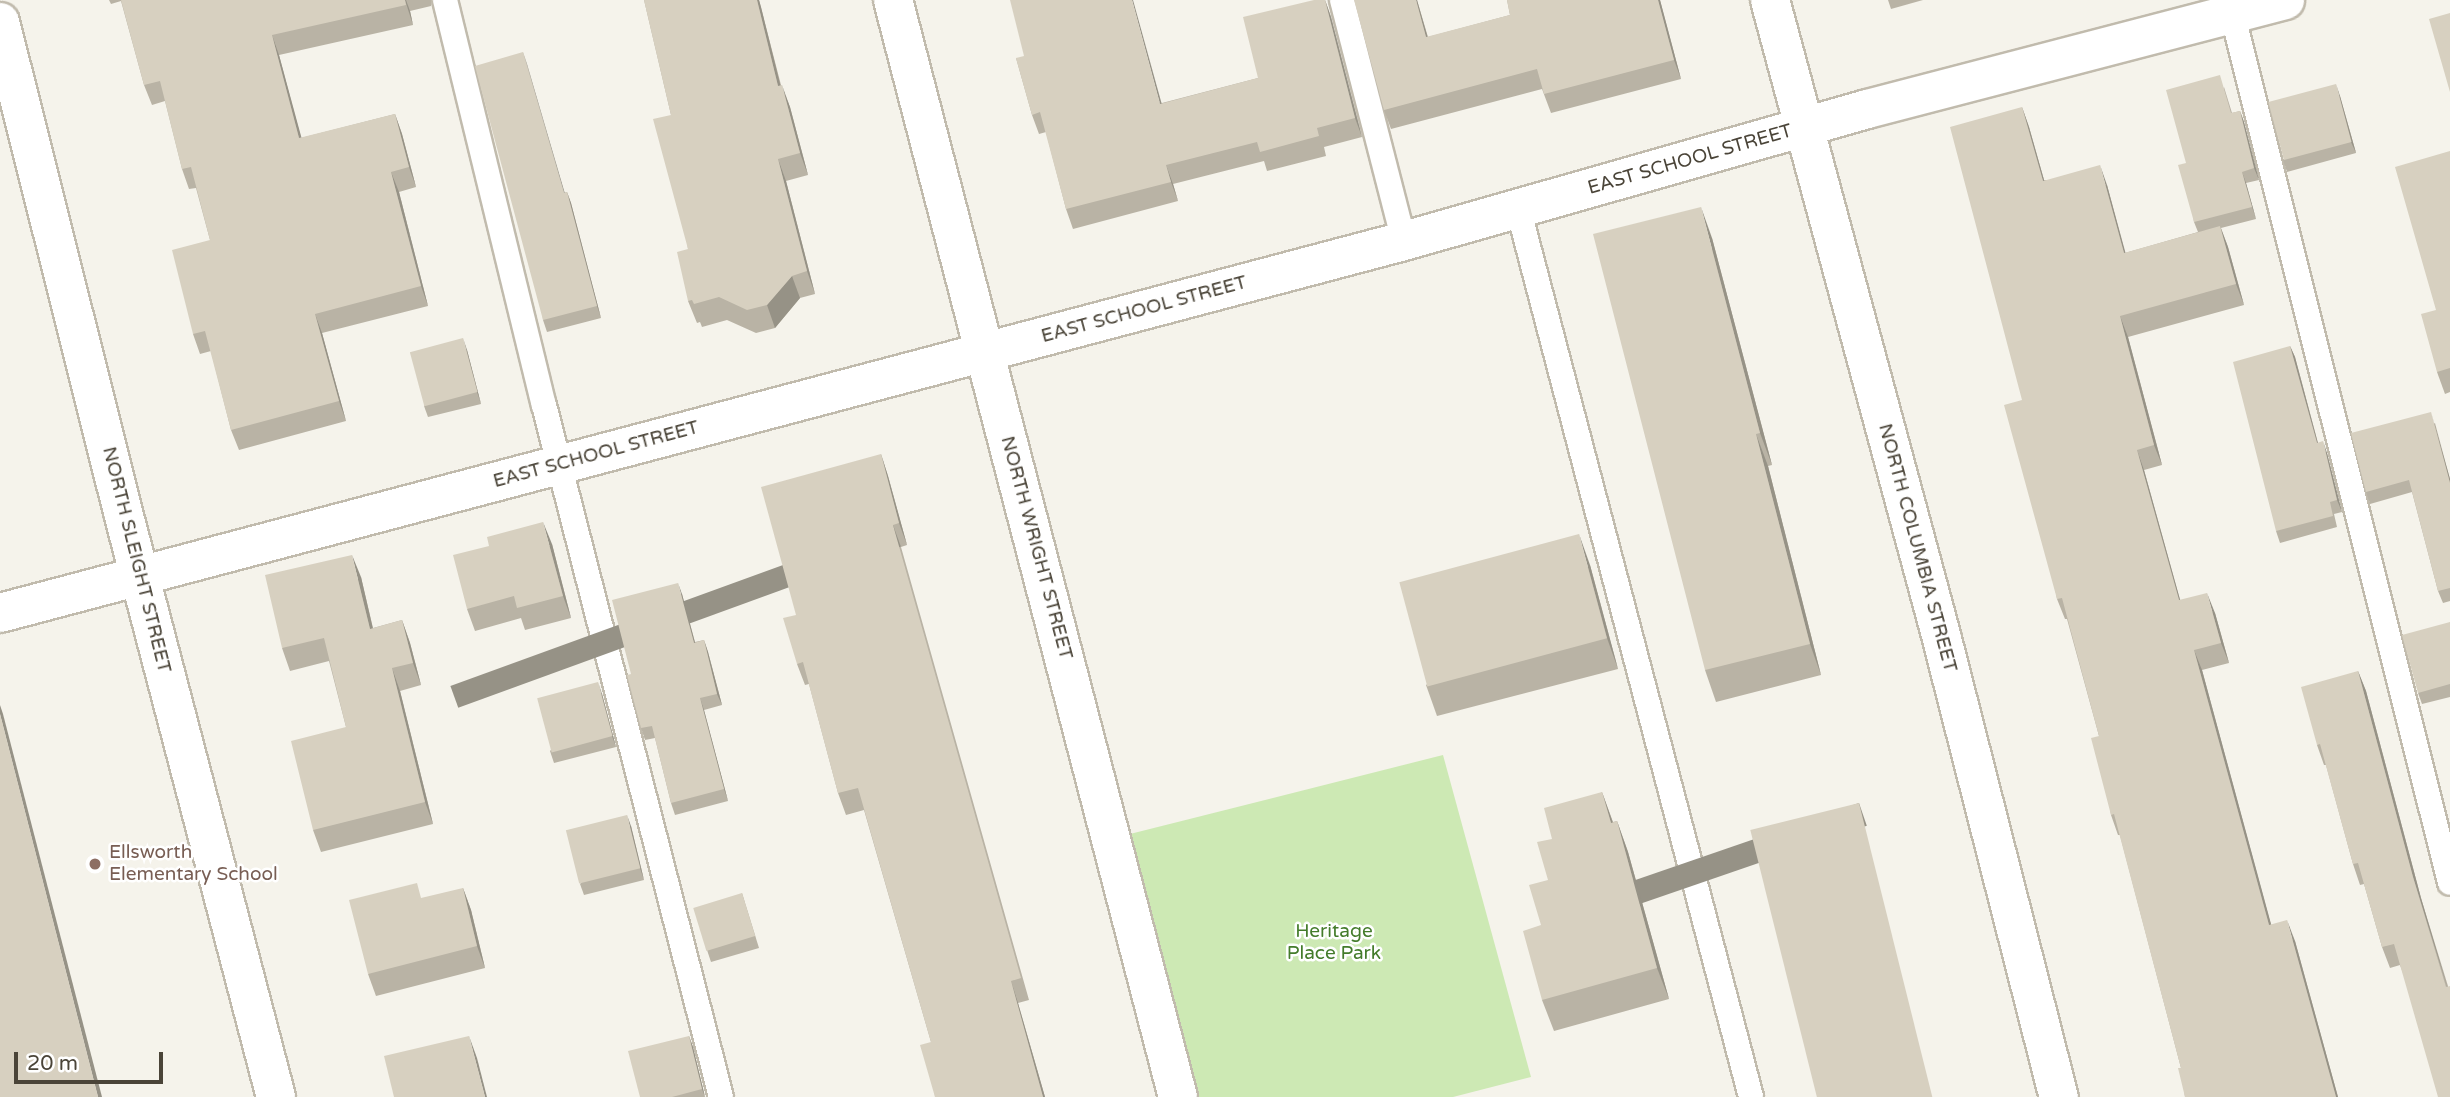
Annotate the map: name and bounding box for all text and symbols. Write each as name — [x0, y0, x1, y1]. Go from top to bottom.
street label: EAST SCHOOL STREET — [1585, 120, 1795, 200]
street label: EAST SCHOOL STREET — [1039, 272, 1249, 348]
street label: EAST SCHOOL STREET — [491, 417, 701, 493]
street label: NORTH COLUMBIA STREET — [1873, 421, 1961, 675]
street label: NORTH WRIGHT STREET — [995, 434, 1077, 662]
street label: NORTH SLEIGHT STREET — [97, 444, 175, 676]
place label: Ellsworth Elementary School — [109, 842, 278, 886]
marker: Ellsworth Elementary School — [87, 856, 103, 872]
park label: Heritage Place Park — [1287, 921, 1381, 965]
scale bar — [18, 1038, 166, 1082]
text: 20 m — [27, 1051, 78, 1076]

